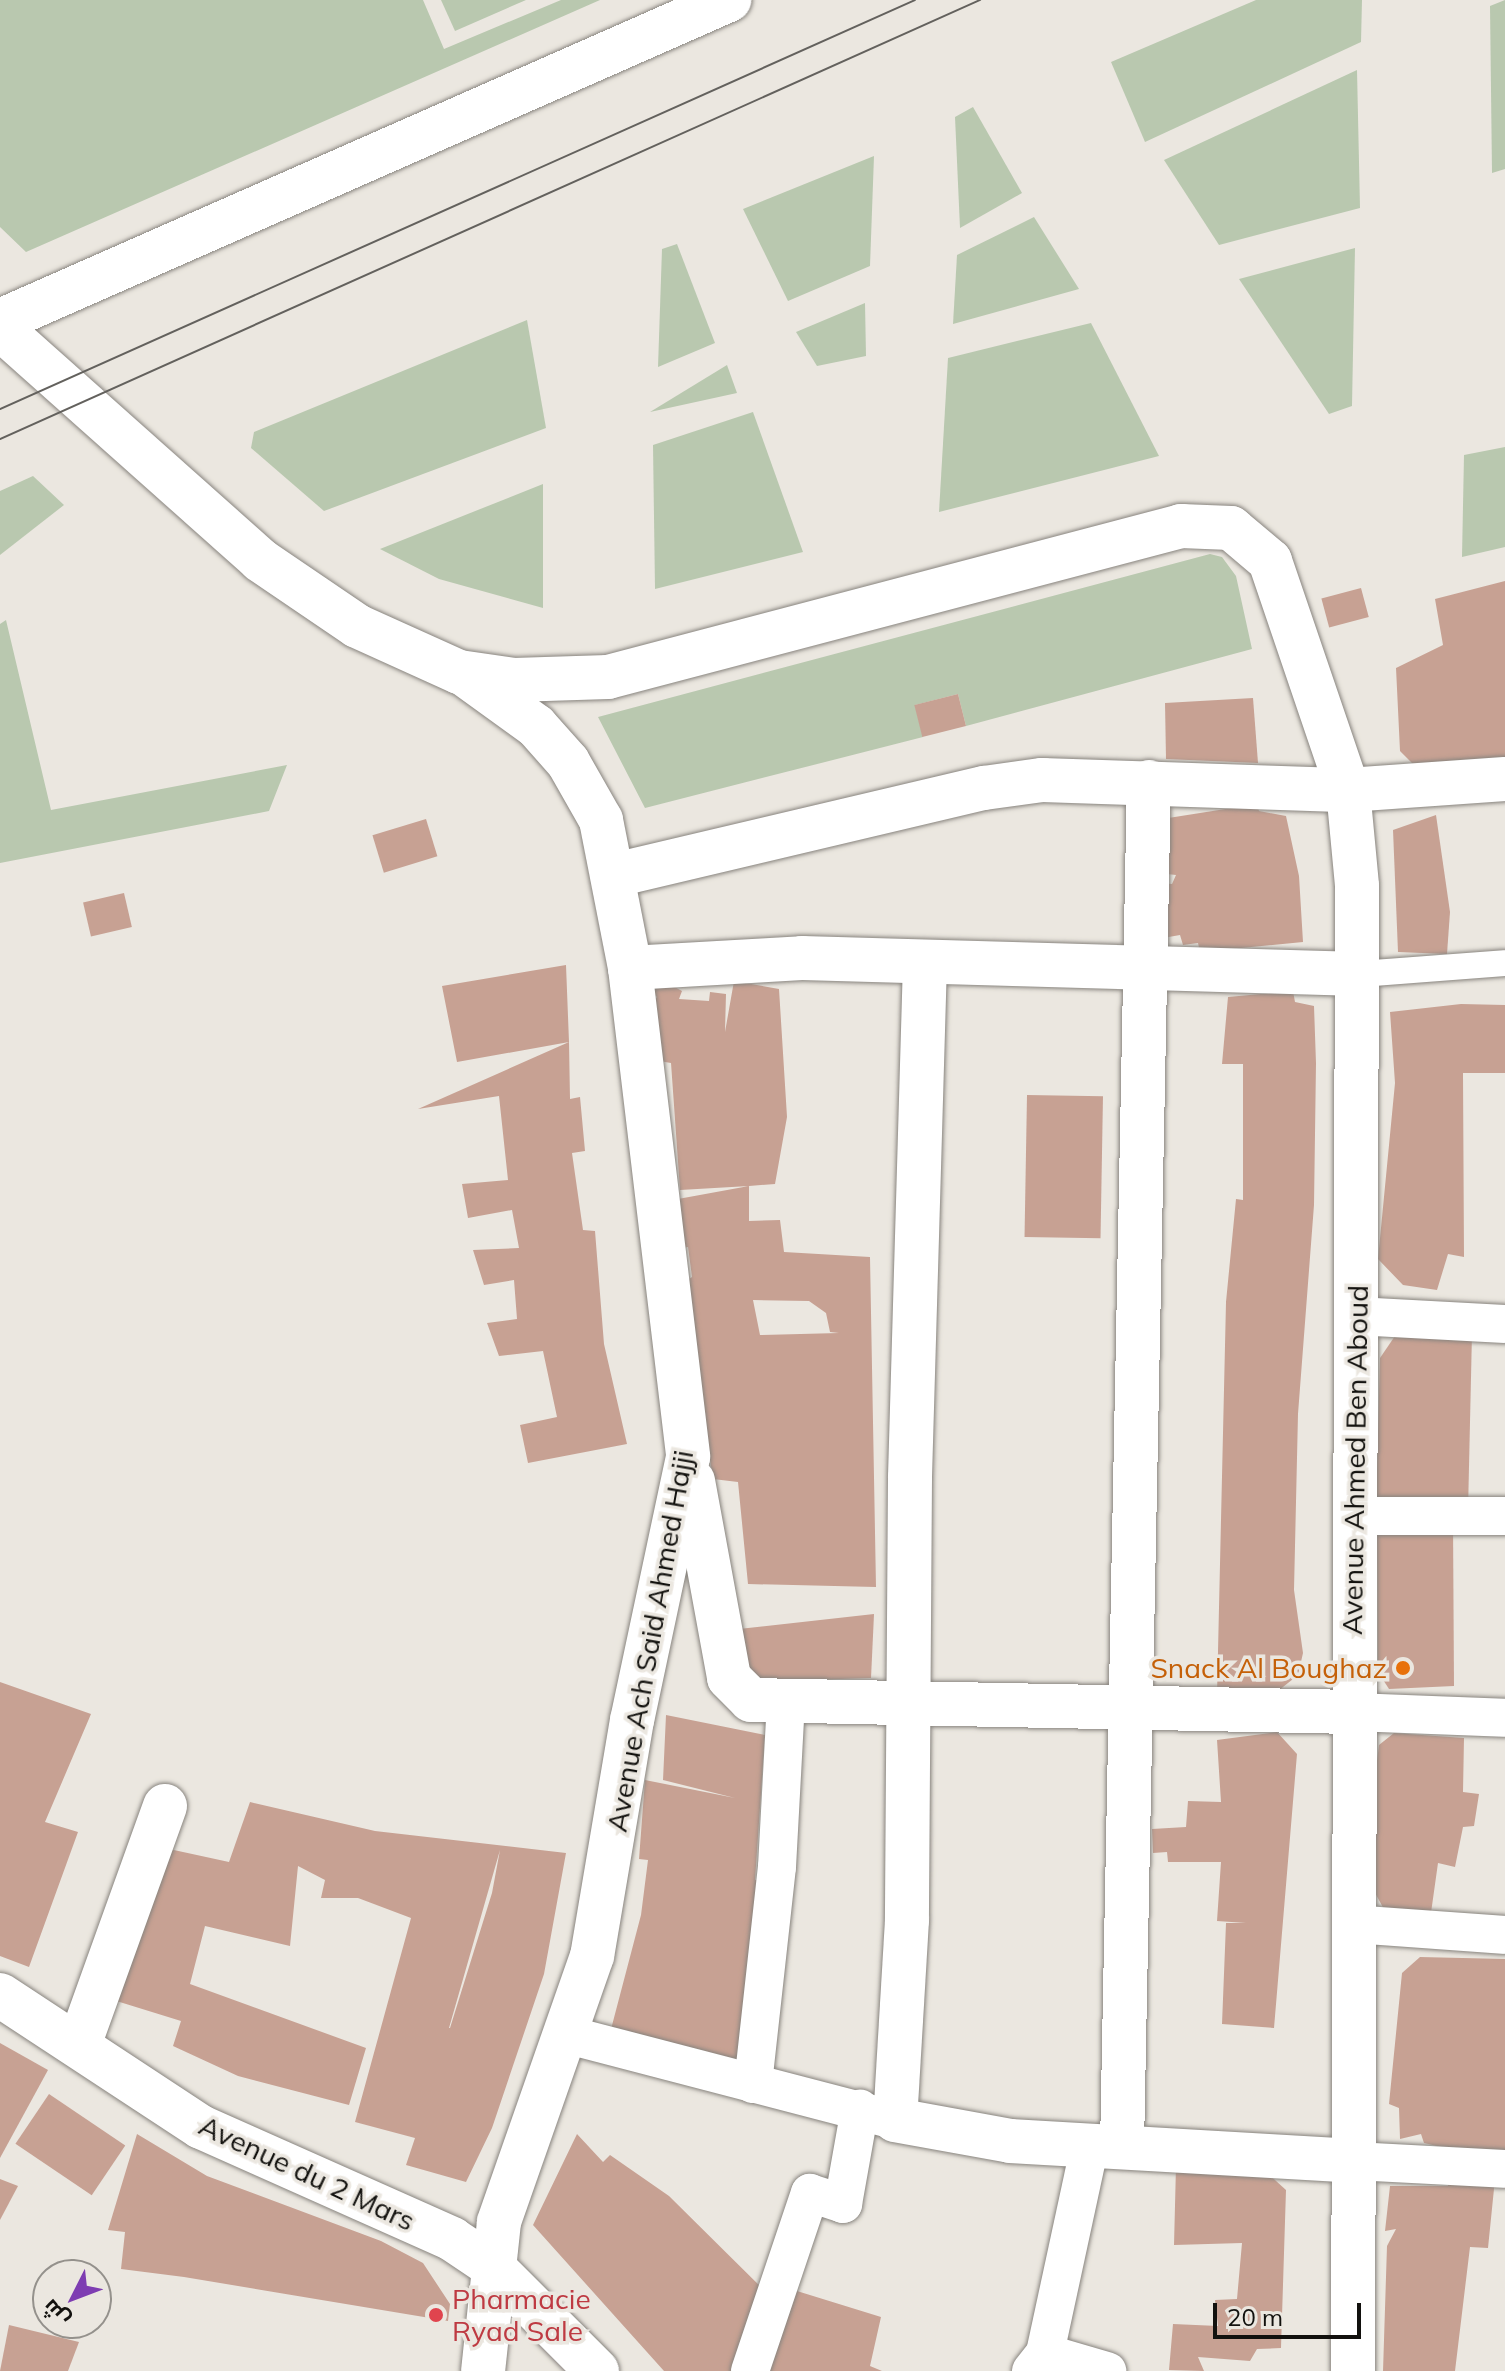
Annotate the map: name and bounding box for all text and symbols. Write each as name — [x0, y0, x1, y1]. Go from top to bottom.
street label: Avenue Ahmed Ben Aboud — [1335, 1285, 1375, 1635]
street label: Avenue Ach Said Ahmed Hajji — [600, 1448, 700, 1834]
place label: Snack Al Boughaz — [1150, 1651, 1387, 1685]
marker: Snack Al Boughaz — [1394, 1659, 1412, 1677]
street label: Avenue du 2 Mars — [194, 2108, 420, 2238]
north arrow — [32, 2259, 112, 2339]
place label: Pharmacie Ryad Sale — [452, 2282, 591, 2348]
scale bar — [1217, 2287, 1365, 2337]
text: ش — [36, 2294, 76, 2334]
text: 20 m — [1227, 2302, 1283, 2332]
marker: Pharmacie Ryad Sale — [427, 2306, 445, 2324]

